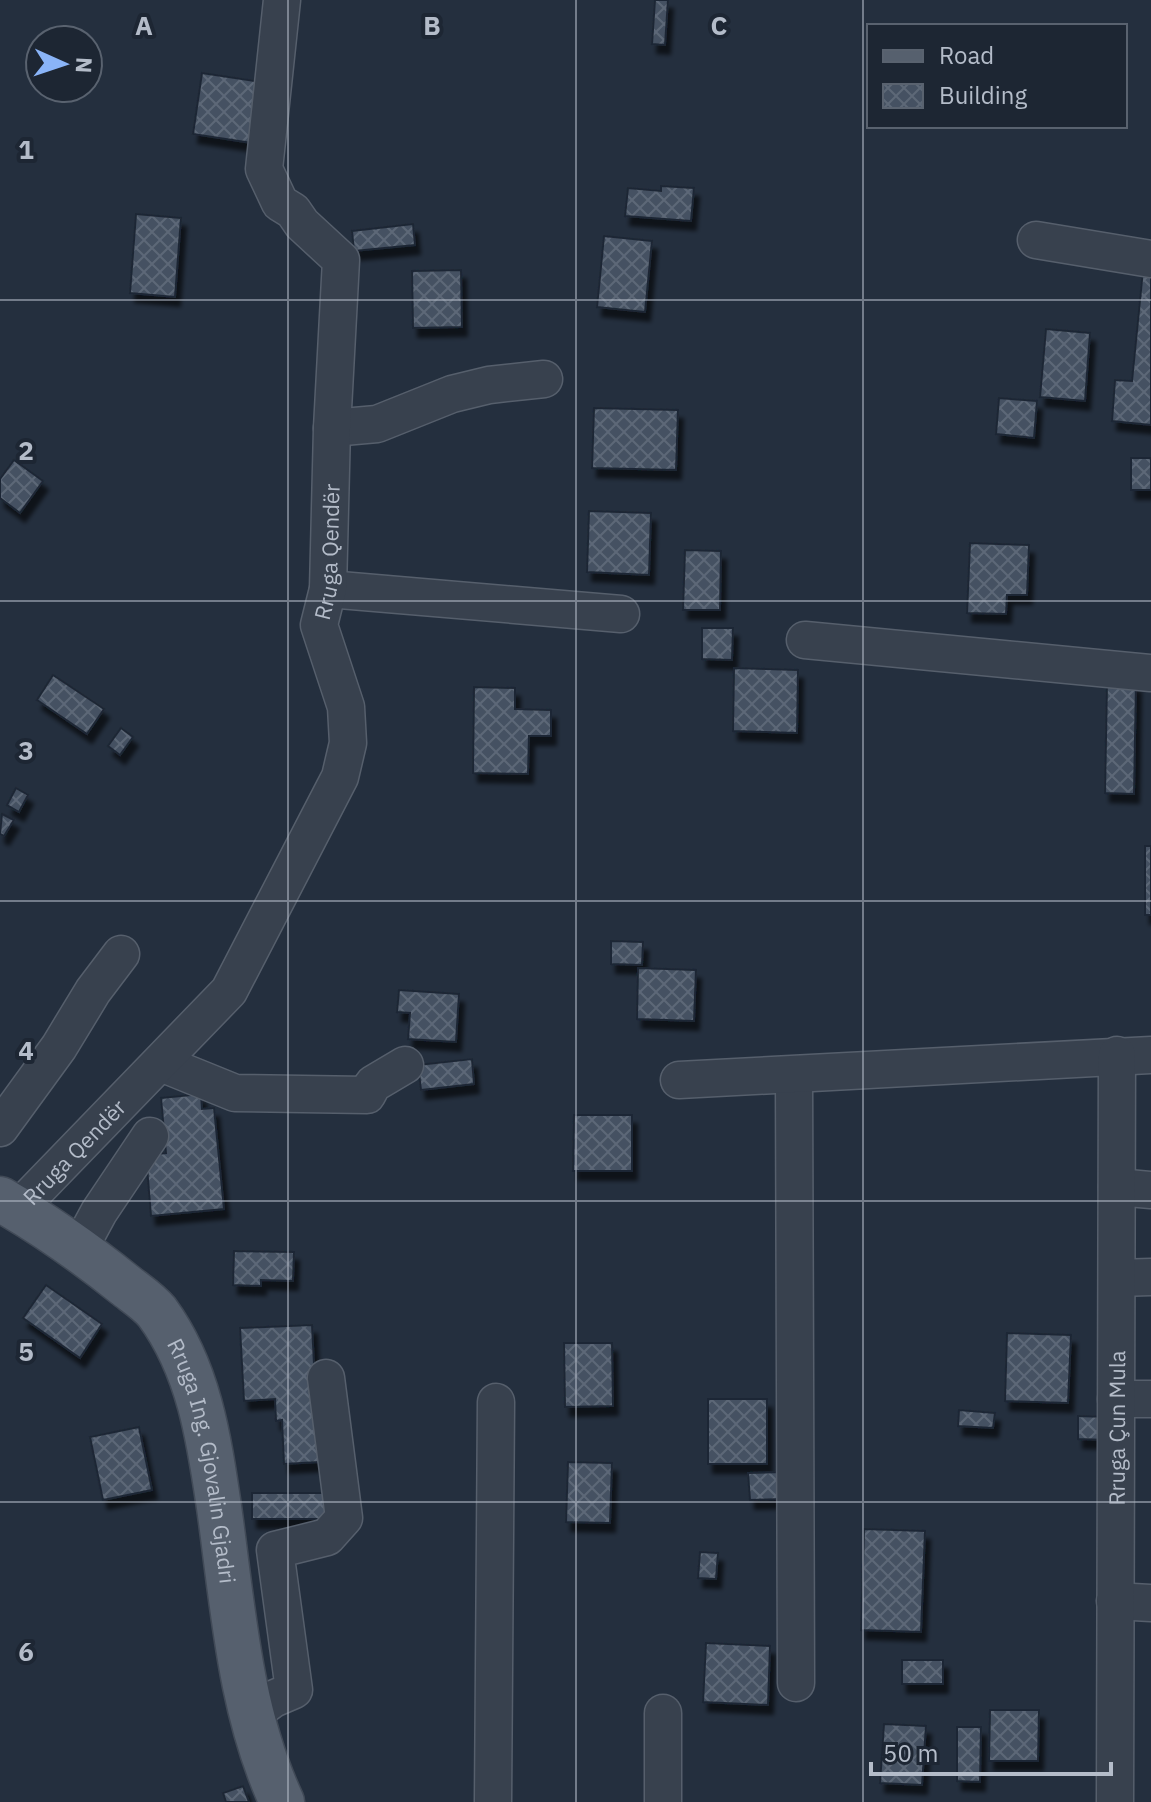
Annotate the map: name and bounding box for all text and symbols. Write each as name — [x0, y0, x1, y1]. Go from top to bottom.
text: A — [135, 8, 153, 42]
text: B — [423, 8, 441, 42]
text: C — [711, 8, 728, 42]
north arrow — [24, 24, 104, 104]
legend — [867, 24, 1127, 128]
text: Road — [939, 39, 994, 71]
text: N — [70, 56, 99, 74]
text: Building — [939, 79, 1027, 111]
text: 1 — [18, 132, 34, 166]
text: 2 — [18, 433, 34, 467]
street label: Rruga Qendër — [306, 483, 345, 623]
text: 3 — [18, 733, 34, 767]
text: 4 — [18, 1033, 34, 1067]
street label: Rruga Qendër — [16, 1092, 131, 1211]
street label: Rruga Ing. Gjovalin Gjadri — [162, 1333, 243, 1585]
text: 5 — [18, 1334, 34, 1368]
street label: Rruga Çun Mula — [1101, 1350, 1131, 1506]
text: 6 — [18, 1634, 34, 1668]
scale bar — [871, 1726, 1111, 1776]
text: 50 m — [883, 1737, 938, 1769]

